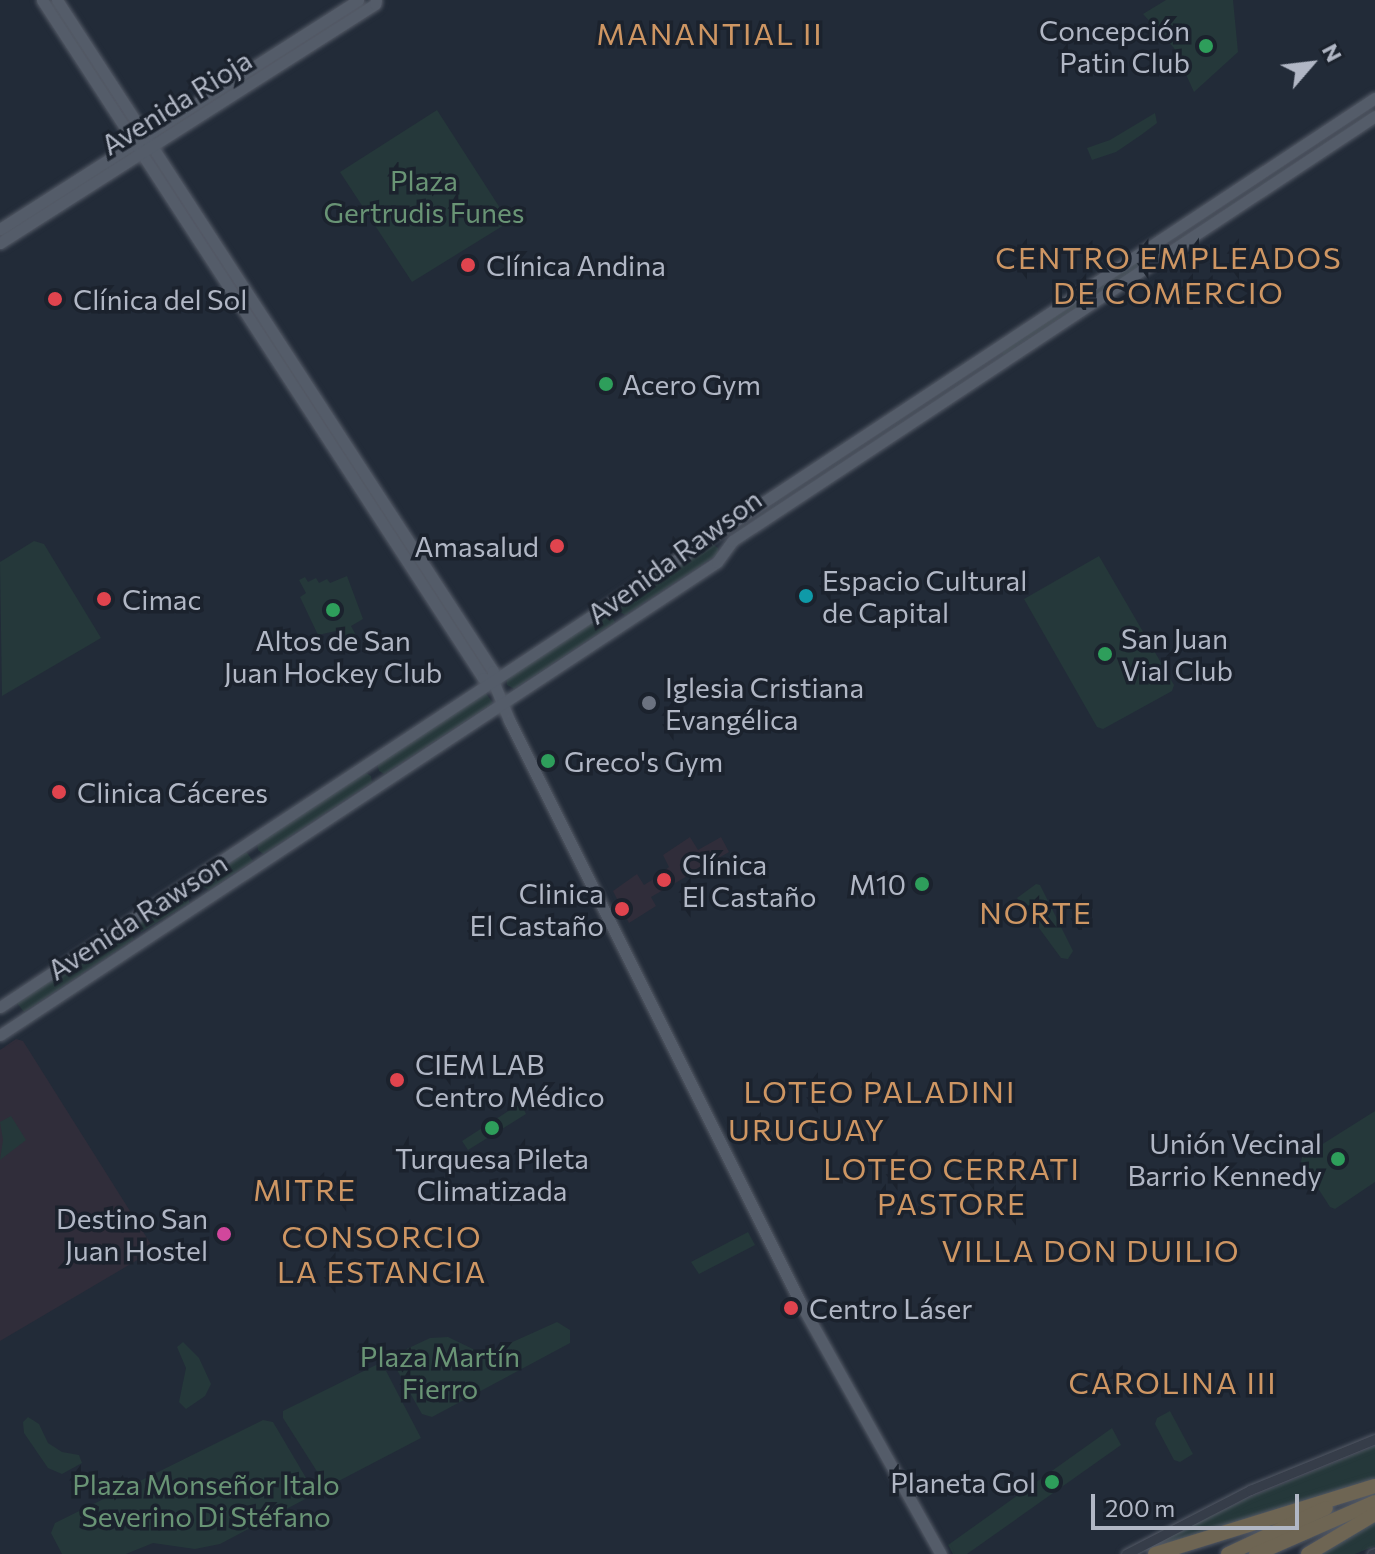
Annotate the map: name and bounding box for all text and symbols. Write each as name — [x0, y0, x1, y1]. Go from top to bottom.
place label: Concepción Patin Club — [1039, 13, 1190, 79]
district label: MANANTIAL II — [596, 15, 824, 51]
north arrow — [1271, 24, 1351, 104]
marker: Concepción Patin Club — [1197, 37, 1215, 55]
text: N — [1317, 39, 1348, 66]
street label: Avenida Rioja — [95, 43, 257, 161]
park label: Plaza Gertrudis Funes — [323, 163, 525, 229]
district label: CENTRO EMPLEADOS DE COMERCIO — [995, 239, 1343, 310]
place label: Clínica Andina — [486, 248, 666, 282]
marker: Clínica Andina — [457, 254, 479, 276]
place label: Clínica del Sol — [73, 282, 247, 316]
marker: Clínica del Sol — [44, 288, 66, 310]
place label: Acero Gym — [622, 367, 761, 401]
marker: Acero Gym — [597, 375, 615, 393]
street label: Avenida Rawson — [580, 482, 768, 630]
place label: Amasalud — [414, 529, 539, 563]
marker: Amasalud — [546, 535, 568, 557]
place label: Espacio Cultural de Capital — [822, 563, 1027, 629]
place label: Cimac — [122, 582, 201, 616]
marker: Espacio Cultural de Capital — [797, 587, 815, 605]
marker: Cimac — [93, 588, 115, 610]
marker: Altos de San Juan Hockey Club — [324, 601, 342, 619]
place label: San Juan Vial Club — [1121, 621, 1233, 687]
place label: Altos de San Juan Hockey Club — [224, 623, 442, 689]
marker: San Juan Vial Club — [1096, 645, 1114, 663]
place label: Iglesia Cristiana Evangélica — [665, 670, 864, 736]
marker: Iglesia Cristiana Evangélica — [640, 694, 658, 712]
place label: Greco's Gym — [564, 744, 723, 778]
marker: Greco's Gym — [539, 752, 557, 770]
place label: Clinica Cáceres — [77, 775, 268, 809]
marker: Clinica Cáceres — [48, 781, 70, 803]
street label: Avenida Rawson — [41, 845, 233, 987]
place label: Clínica El Castaño — [682, 847, 816, 913]
place label: M10 — [849, 867, 906, 901]
marker: Clínica El Castaño — [653, 869, 675, 891]
marker: M10 — [913, 875, 931, 893]
place label: Clinica El Castaño — [470, 876, 604, 942]
district label: NORTE — [979, 894, 1093, 930]
marker: Clinica El Castaño — [611, 898, 633, 920]
place label: CIEM LAB Centro Médico — [415, 1047, 605, 1113]
marker: CIEM LAB Centro Médico — [386, 1069, 408, 1091]
district label: LOTEO PALADINI — [744, 1073, 1016, 1109]
district label: URUGUAY — [728, 1111, 886, 1147]
marker: Turquesa Pileta Climatizada — [483, 1119, 501, 1137]
place label: Unión Vecinal Barrio Kennedy — [1128, 1126, 1322, 1192]
place label: Turquesa Pileta Climatizada — [395, 1141, 589, 1207]
district label: LOTEO CERRATI PASTORE — [823, 1150, 1081, 1220]
marker: Unión Vecinal Barrio Kennedy — [1329, 1150, 1347, 1168]
district label: MITRE — [253, 1171, 357, 1207]
place label: Destino San Juan Hostel — [56, 1201, 208, 1267]
district label: CONSORCIO LA ESTANCIA — [277, 1218, 487, 1288]
marker: Destino San Juan Hostel — [215, 1225, 233, 1243]
district label: VILLA DON DUILIO — [941, 1232, 1241, 1268]
place label: Centro Láser — [809, 1291, 973, 1325]
marker: Centro Láser — [780, 1297, 802, 1319]
park label: Plaza Martín Fierro — [360, 1339, 520, 1405]
district label: CAROLINA III — [1068, 1364, 1278, 1400]
place label: Planeta Gol — [890, 1465, 1036, 1499]
park label: Plaza Monseñor Italo Severino Di Stéfano — [72, 1467, 340, 1533]
marker: Planeta Gol — [1043, 1473, 1061, 1491]
scale bar — [1095, 1478, 1303, 1528]
text: 200 m — [1105, 1493, 1175, 1522]

